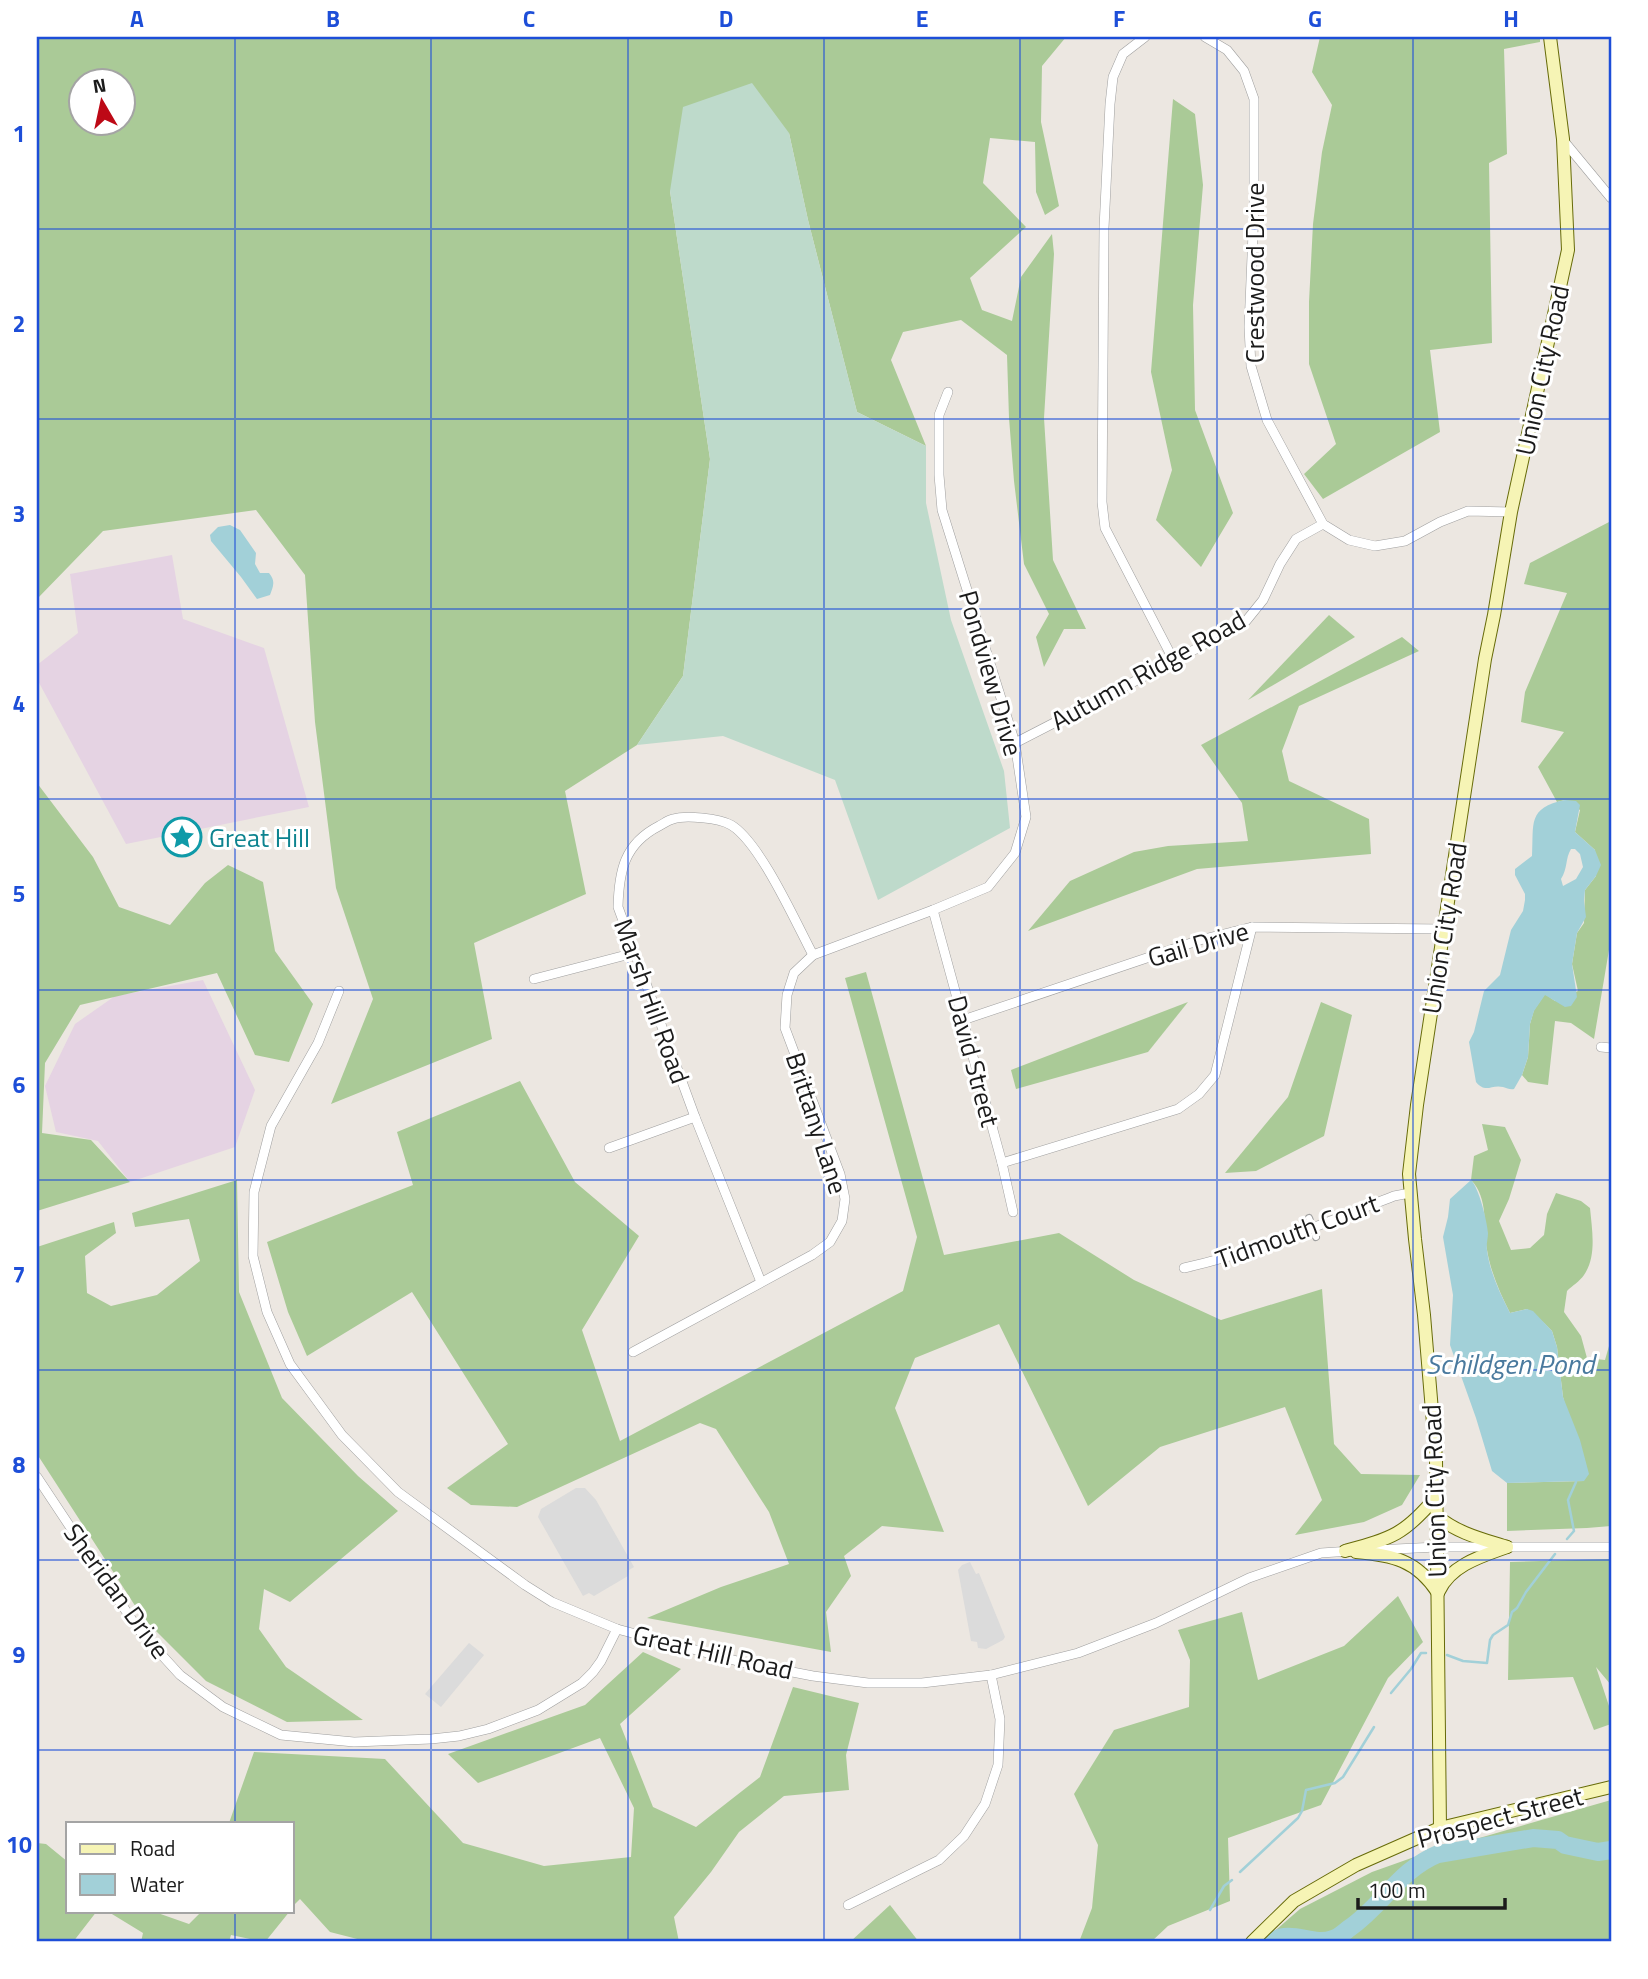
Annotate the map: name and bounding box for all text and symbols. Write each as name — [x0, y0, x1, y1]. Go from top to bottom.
text: A — [130, 1, 144, 36]
text: B — [326, 1, 340, 36]
text: C — [523, 1, 535, 36]
text: D — [719, 1, 733, 36]
text: E — [916, 1, 928, 36]
text: F — [1113, 1, 1125, 36]
text: G — [1308, 1, 1322, 36]
text: H — [1503, 1, 1519, 36]
north arrow — [66, 66, 136, 136]
text: N — [90, 69, 108, 100]
text: 1 — [13, 116, 25, 151]
street label: Crestwood Drive — [1235, 183, 1274, 363]
street label: Union City Road — [1505, 281, 1579, 459]
text: 2 — [13, 306, 25, 341]
text: 3 — [13, 496, 25, 531]
street label: Pondview Drive — [949, 586, 1033, 760]
street label: Autumn Ridge Road — [1043, 600, 1253, 740]
text: 4 — [13, 686, 25, 721]
place icon: Great Hill — [161, 816, 203, 858]
place label: Great Hill — [209, 818, 310, 857]
street label: Union City Road — [1411, 839, 1477, 1017]
text: 5 — [13, 876, 25, 911]
street label: Gail Drive — [1143, 911, 1253, 977]
street label: Marsh Hill Road — [604, 913, 700, 1089]
street label: David Street — [938, 991, 1010, 1131]
street label: Brittany Lane — [776, 1047, 858, 1199]
text: 6 — [13, 1067, 26, 1102]
street label: Tidmouth Court — [1210, 1183, 1384, 1279]
text: 7 — [13, 1257, 25, 1292]
water label: Schildgen Pond — [1426, 1342, 1597, 1385]
street label: Union City Road — [1411, 1404, 1457, 1578]
text: 8 — [13, 1447, 26, 1482]
street label: Sheridan Drive — [54, 1515, 180, 1667]
street label: Great Hill Road — [629, 1615, 797, 1689]
text: 9 — [13, 1637, 26, 1672]
street label: Prospect Street — [1413, 1776, 1587, 1858]
legend — [66, 1822, 294, 1912]
text: 10 — [6, 1827, 32, 1862]
text: Road — [130, 1832, 175, 1864]
scale bar — [1358, 1867, 1504, 1911]
text: Water — [130, 1868, 184, 1900]
text: 100 m — [1368, 1874, 1425, 1906]

